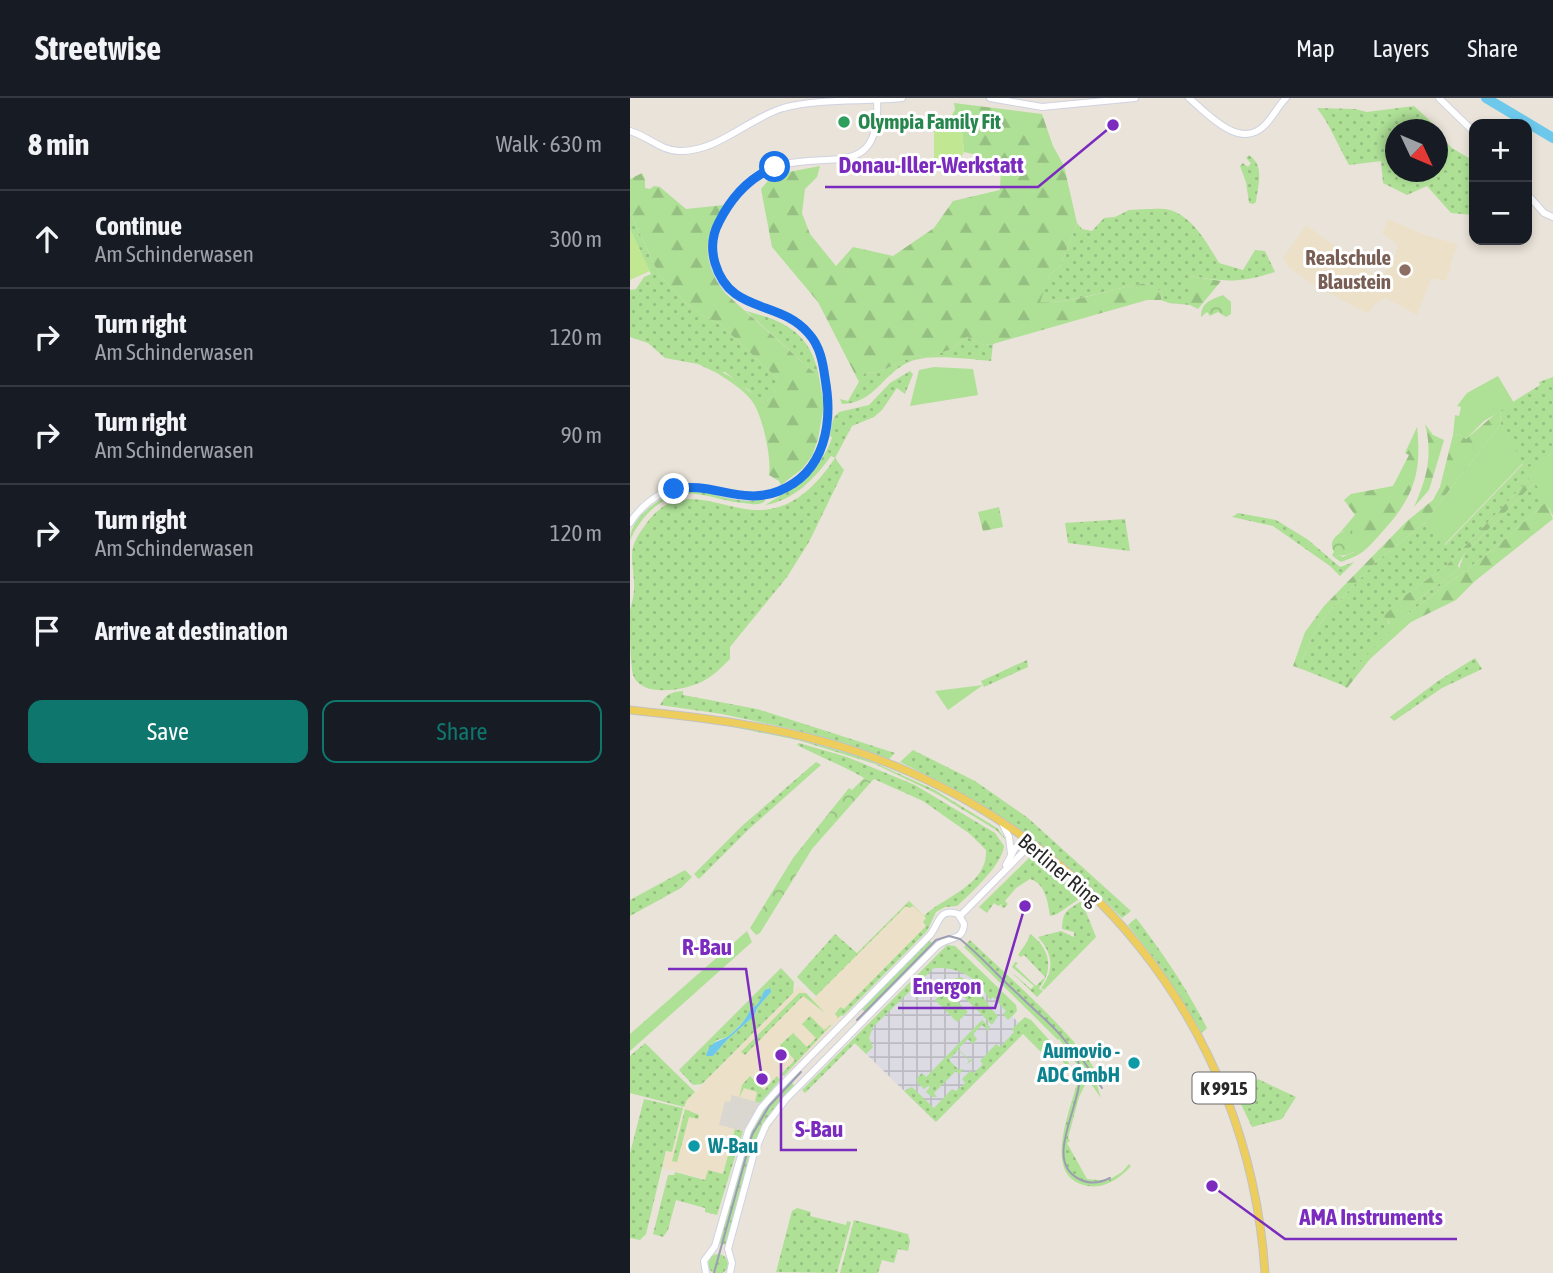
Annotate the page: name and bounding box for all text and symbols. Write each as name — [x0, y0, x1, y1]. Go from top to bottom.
text: Streetwise — [35, 29, 161, 67]
text: Map — [1296, 35, 1335, 62]
text: Layers — [1373, 35, 1429, 62]
text: Share — [1467, 35, 1518, 62]
place label: Olympia Family Fit — [858, 109, 1001, 133]
marker: Olympia Family Fit — [836, 114, 852, 130]
north arrow — [1385, 119, 1448, 182]
map controls — [1469, 119, 1532, 245]
button: + — [1469, 119, 1532, 182]
text: 8 min — [28, 127, 89, 161]
text: Walk · 630 m — [496, 131, 602, 157]
callout: Donau-Iller-Werkstatt — [825, 143, 1038, 187]
route start — [759, 151, 790, 182]
text: Donau-Iller-Werkstatt — [838, 152, 1024, 178]
button: − — [1469, 182, 1532, 245]
text: Continue — [95, 211, 182, 241]
icon: ahead — [28, 220, 66, 258]
text: 300 m — [550, 226, 602, 252]
text: Am Schinderwasen — [95, 241, 254, 267]
place label: Realschule Blaustein — [1305, 245, 1391, 293]
marker: Realschule Blaustein — [1397, 262, 1413, 278]
text: Turn right — [95, 309, 186, 339]
icon: right — [28, 318, 66, 356]
text: 120 m — [550, 324, 602, 350]
text: Am Schinderwasen — [95, 339, 254, 365]
text: Turn right — [95, 407, 186, 437]
icon: right — [28, 416, 66, 454]
text: 90 m — [561, 422, 602, 448]
text: Am Schinderwasen — [95, 437, 254, 463]
route end — [658, 473, 689, 504]
text: Turn right — [95, 505, 186, 535]
icon: right — [28, 514, 66, 552]
text: 120 m — [550, 520, 602, 546]
text: Am Schinderwasen — [95, 535, 254, 561]
icon: arrive — [28, 612, 66, 650]
text: Arrive at destination — [95, 616, 288, 646]
button: Save — [28, 700, 308, 763]
button: Share — [322, 700, 602, 763]
street label: Berliner Ring — [1014, 828, 1105, 910]
callout: R-Bau — [668, 925, 746, 969]
text: R-Bau — [682, 934, 732, 960]
callout: Energon — [898, 964, 995, 1008]
text: Energon — [913, 973, 981, 999]
place label: Aumovio - ADC GmbH — [1036, 1038, 1120, 1086]
marker: Aumovio - ADC GmbH — [1126, 1055, 1142, 1071]
road number: K 9915 — [1192, 1072, 1256, 1104]
callout: S-Bau — [781, 1106, 857, 1150]
text: S-Bau — [795, 1116, 843, 1142]
place label: W-Bau — [707, 1133, 758, 1157]
marker: W-Bau — [686, 1138, 702, 1154]
callout: AMA Instruments — [1285, 1195, 1457, 1239]
text: AMA Instruments — [1298, 1204, 1443, 1230]

